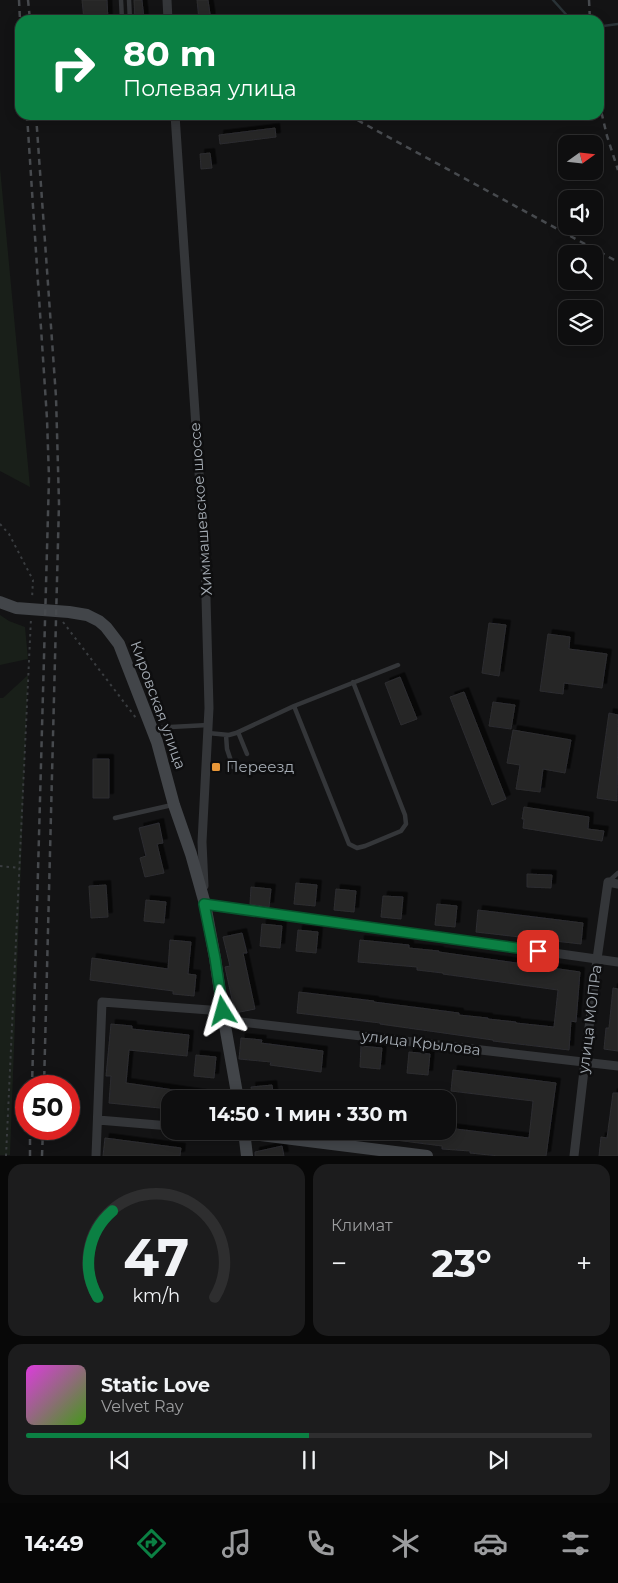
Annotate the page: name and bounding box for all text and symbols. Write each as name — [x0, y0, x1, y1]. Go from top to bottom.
text: 80 m — [123, 32, 217, 75]
icon: right — [40, 35, 105, 100]
text: Полевая улица — [123, 75, 297, 102]
north arrow — [558, 135, 602, 180]
map controls — [558, 135, 603, 345]
button: sound — [558, 190, 603, 235]
button: search — [558, 245, 603, 290]
button: layers — [558, 300, 603, 345]
street label: Химмашевское шоссе — [185, 422, 216, 596]
street label: Кировская улица — [126, 638, 191, 772]
place label: Переезд — [226, 757, 294, 776]
marker: Переезд — [210, 761, 222, 773]
pin — [517, 930, 559, 972]
icon: arrive — [524, 937, 552, 965]
street label: улица МОПРа — [573, 963, 606, 1075]
position arrow — [196, 984, 248, 1036]
street label: улица Крылова — [359, 1026, 482, 1059]
speed limit sign: 50 — [15, 1075, 80, 1140]
text: 14:50 · 1 мин · 330 m — [209, 1103, 408, 1126]
text: Климат — [331, 1216, 393, 1235]
text: 47 — [124, 1226, 189, 1289]
text: 23° — [431, 1240, 492, 1287]
text: − — [331, 1246, 347, 1280]
text: + — [576, 1246, 592, 1280]
text: km/h — [133, 1285, 180, 1306]
text: Static Love — [101, 1374, 210, 1397]
text: Velvet Ray — [101, 1397, 183, 1416]
icon: previous — [106, 1446, 134, 1474]
icon: pause — [295, 1446, 323, 1474]
icon: next — [484, 1446, 512, 1474]
icon: directions — [134, 1526, 169, 1561]
icon: music — [219, 1526, 254, 1561]
icon: phone — [303, 1526, 338, 1561]
icon: climate — [388, 1526, 423, 1561]
icon: car — [473, 1526, 508, 1561]
icon: filters — [558, 1526, 593, 1561]
text: 14:49 — [25, 1530, 84, 1557]

